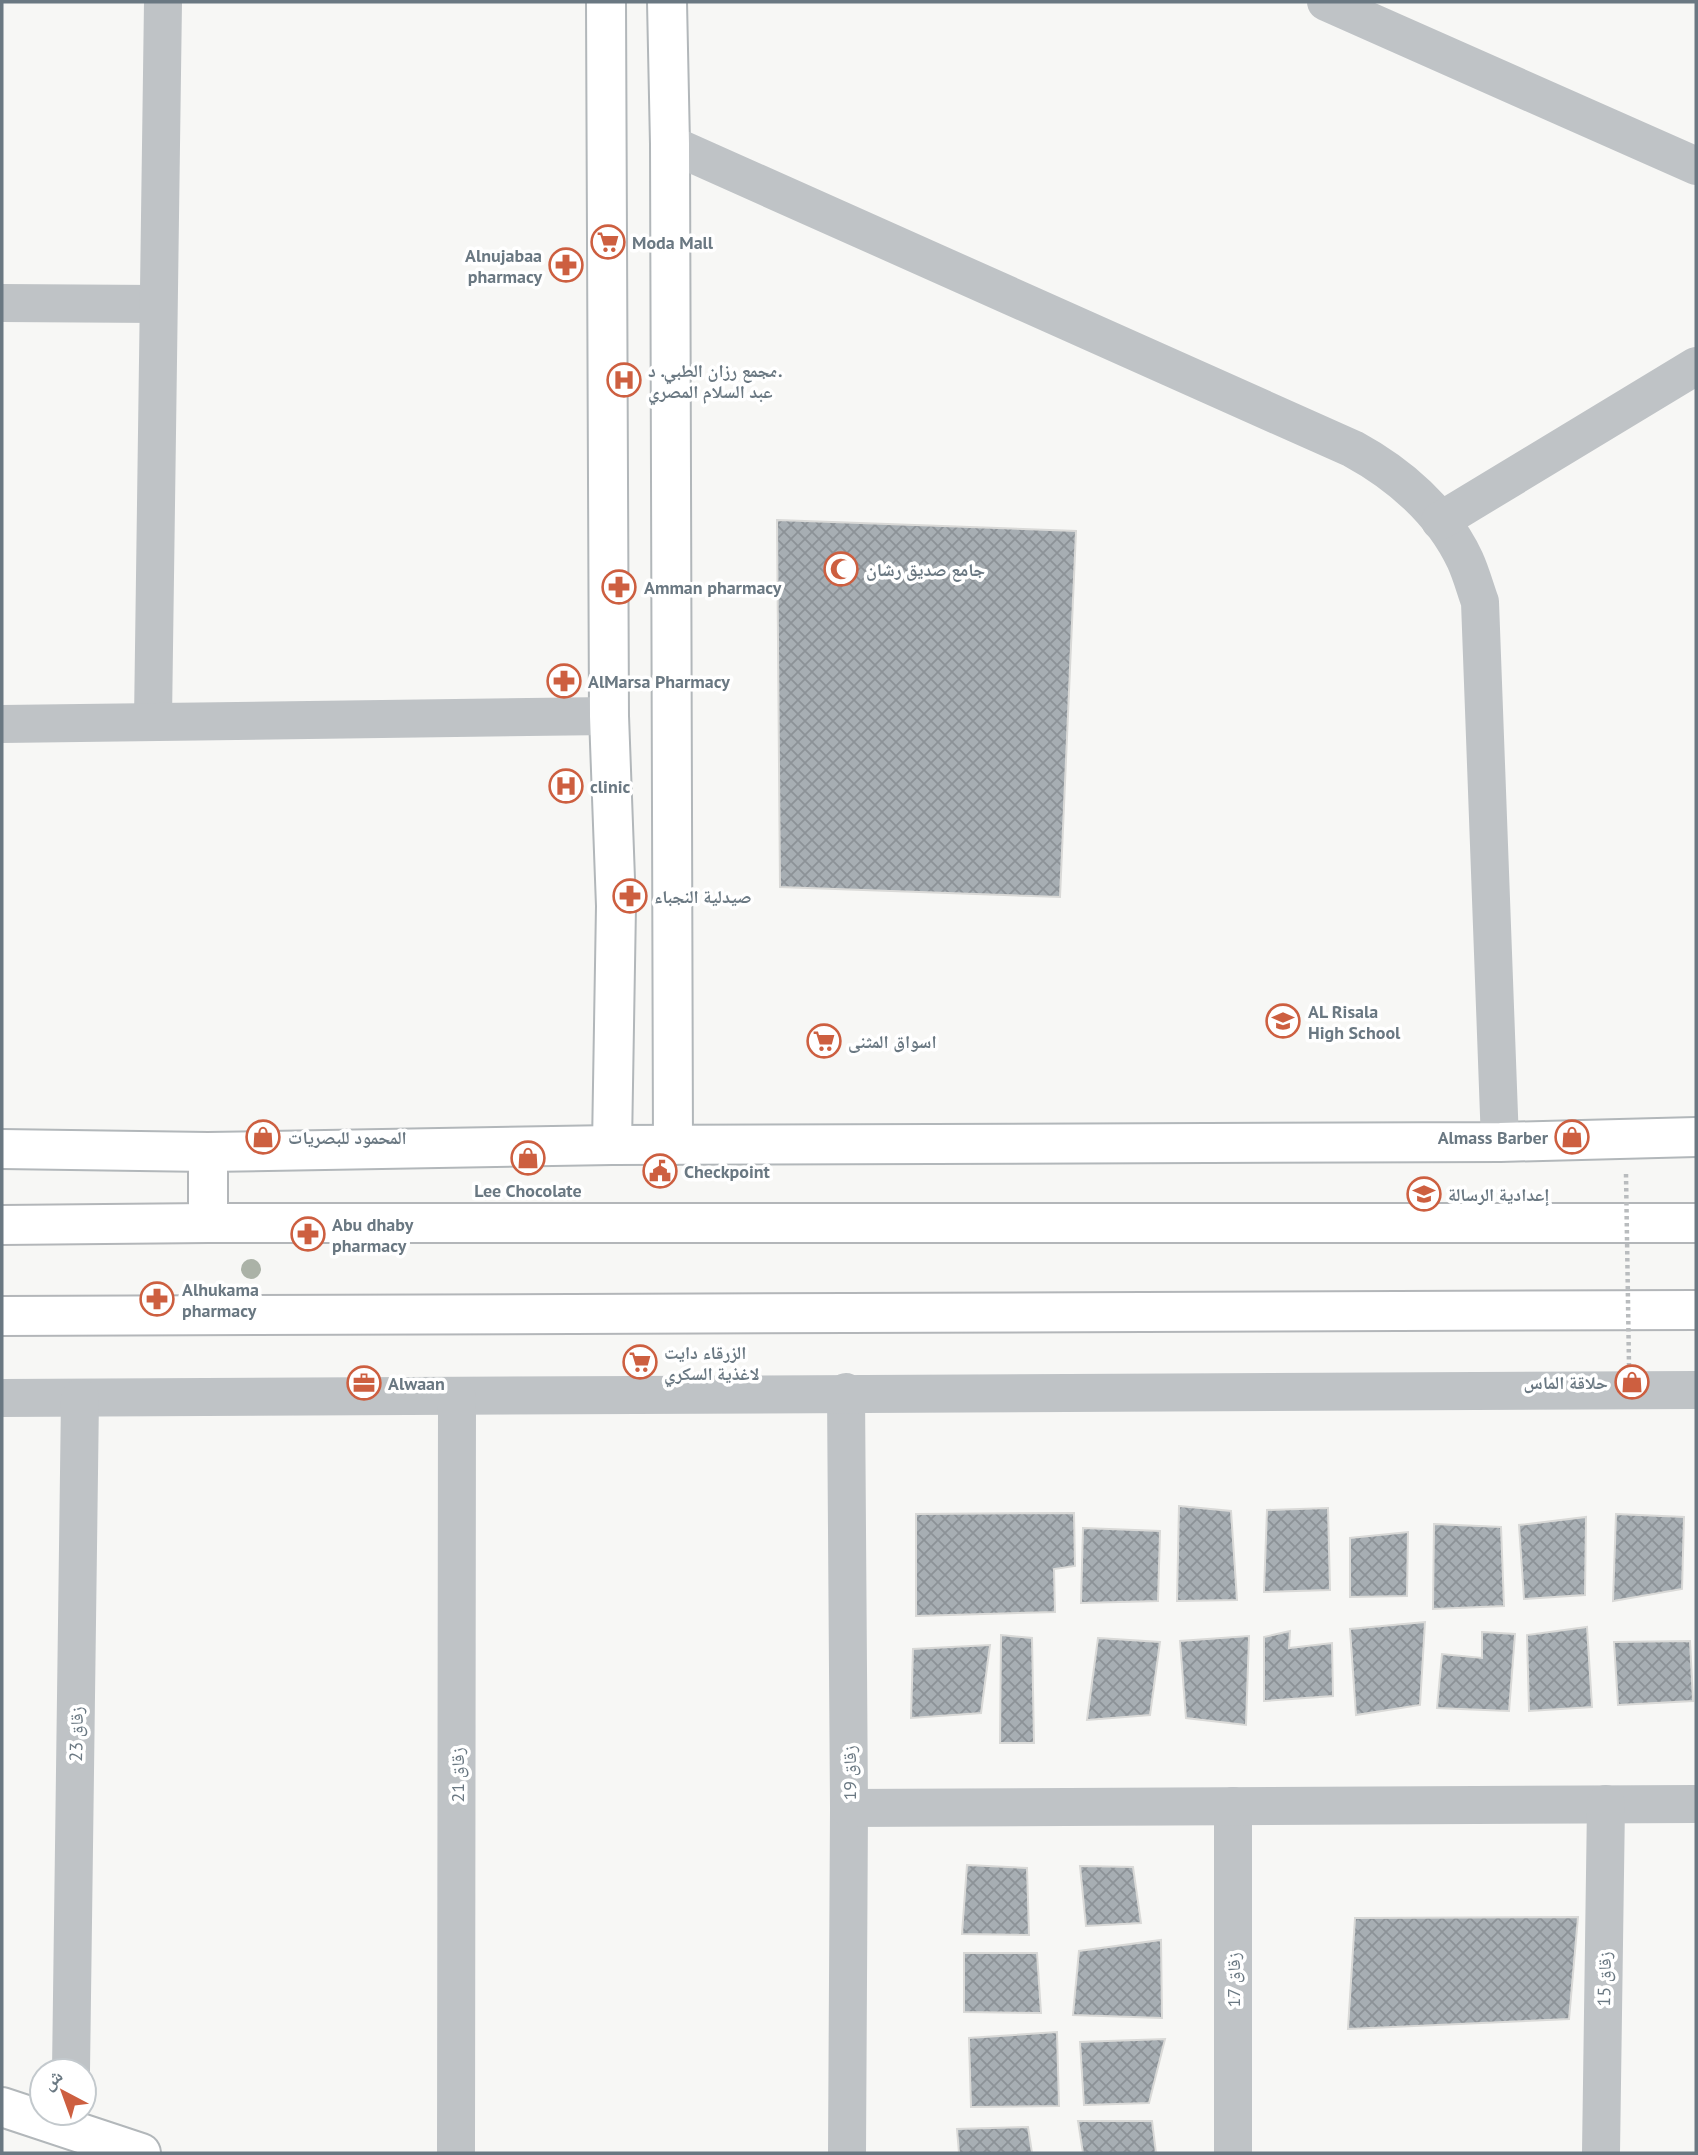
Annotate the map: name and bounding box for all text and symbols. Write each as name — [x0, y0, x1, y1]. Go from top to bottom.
supermarket icon: Moda Mall — [589, 223, 627, 261]
place label: Moda Mall — [632, 231, 714, 254]
place label: Alnujabaa pharmacy — [465, 244, 542, 288]
pharmacy icon: Alnujabaa pharmacy — [547, 246, 585, 284]
place label: مجمع رزان الطبي. د. عبد السلام المصري — [648, 359, 782, 406]
hospital icon: مجمع رزان الطبي. د. عبد السلام المصري — [605, 361, 643, 399]
mosque icon: جامع صديق رشان — [822, 550, 860, 588]
place label: جامع صديق رشان — [866, 558, 985, 582]
pharmacy icon: Amman pharmacy — [600, 568, 638, 606]
place label: Amman pharmacy — [644, 576, 782, 599]
pharmacy icon: AlMarsa Pharmacy — [545, 662, 583, 700]
place label: AlMarsa Pharmacy — [588, 670, 730, 693]
hospital icon: clinic — [547, 767, 585, 805]
place label: clinic — [590, 775, 631, 798]
pharmacy icon: صيدلية النجباء — [611, 877, 649, 915]
place label: صيدلية النجباء — [654, 885, 752, 908]
place label: AL Risala High School — [1308, 1000, 1401, 1044]
school or university icon: AL Risala High School — [1264, 1002, 1302, 1040]
supermarket icon: اسواق المثنى — [805, 1022, 843, 1060]
place label: اسواق المثنى — [848, 1030, 937, 1053]
shop icon: المحمود للبصريات — [244, 1118, 282, 1156]
shop icon: Almass Barber — [1553, 1118, 1591, 1156]
place label: المحمود للبصريات — [288, 1126, 407, 1149]
place label: Almass Barber — [1438, 1126, 1549, 1149]
shop icon: Lee Chocolate — [509, 1139, 547, 1177]
public building icon: Checkpoint — [641, 1152, 679, 1190]
place label: Checkpoint — [684, 1160, 771, 1183]
school or university icon: إعدادية الرسالة — [1405, 1175, 1443, 1213]
place label: Lee Chocolate — [474, 1179, 582, 1202]
place label: إعدادية الرسالة — [1448, 1183, 1549, 1206]
place label: Abu dhaby pharmacy — [332, 1213, 414, 1257]
pharmacy icon: Abu dhaby pharmacy — [289, 1215, 327, 1253]
place label: Alhukama pharmacy — [182, 1278, 259, 1322]
pharmacy icon: Alhukama pharmacy — [138, 1280, 176, 1318]
place label: الزرقاء دايت لاغذية السكري — [664, 1341, 760, 1388]
supermarket icon: الزرقاء دايت لاغذية السكري — [621, 1343, 659, 1381]
shop icon: حلاقة الماس — [1613, 1363, 1651, 1401]
office icon: Alwaan — [345, 1364, 383, 1402]
place label: حلاقة الماس — [1524, 1371, 1608, 1394]
place label: Alwaan — [388, 1372, 445, 1395]
street label: زقاق 23 — [64, 1706, 88, 1762]
street label: زقاق 19 — [838, 1745, 861, 1801]
street label: زقاق 21 — [446, 1747, 469, 1803]
street label: زقاق 15 — [1592, 1951, 1616, 2007]
street label: زقاق 17 — [1222, 1952, 1245, 2008]
north arrow — [28, 2057, 98, 2127]
text: ش — [36, 2063, 67, 2095]

